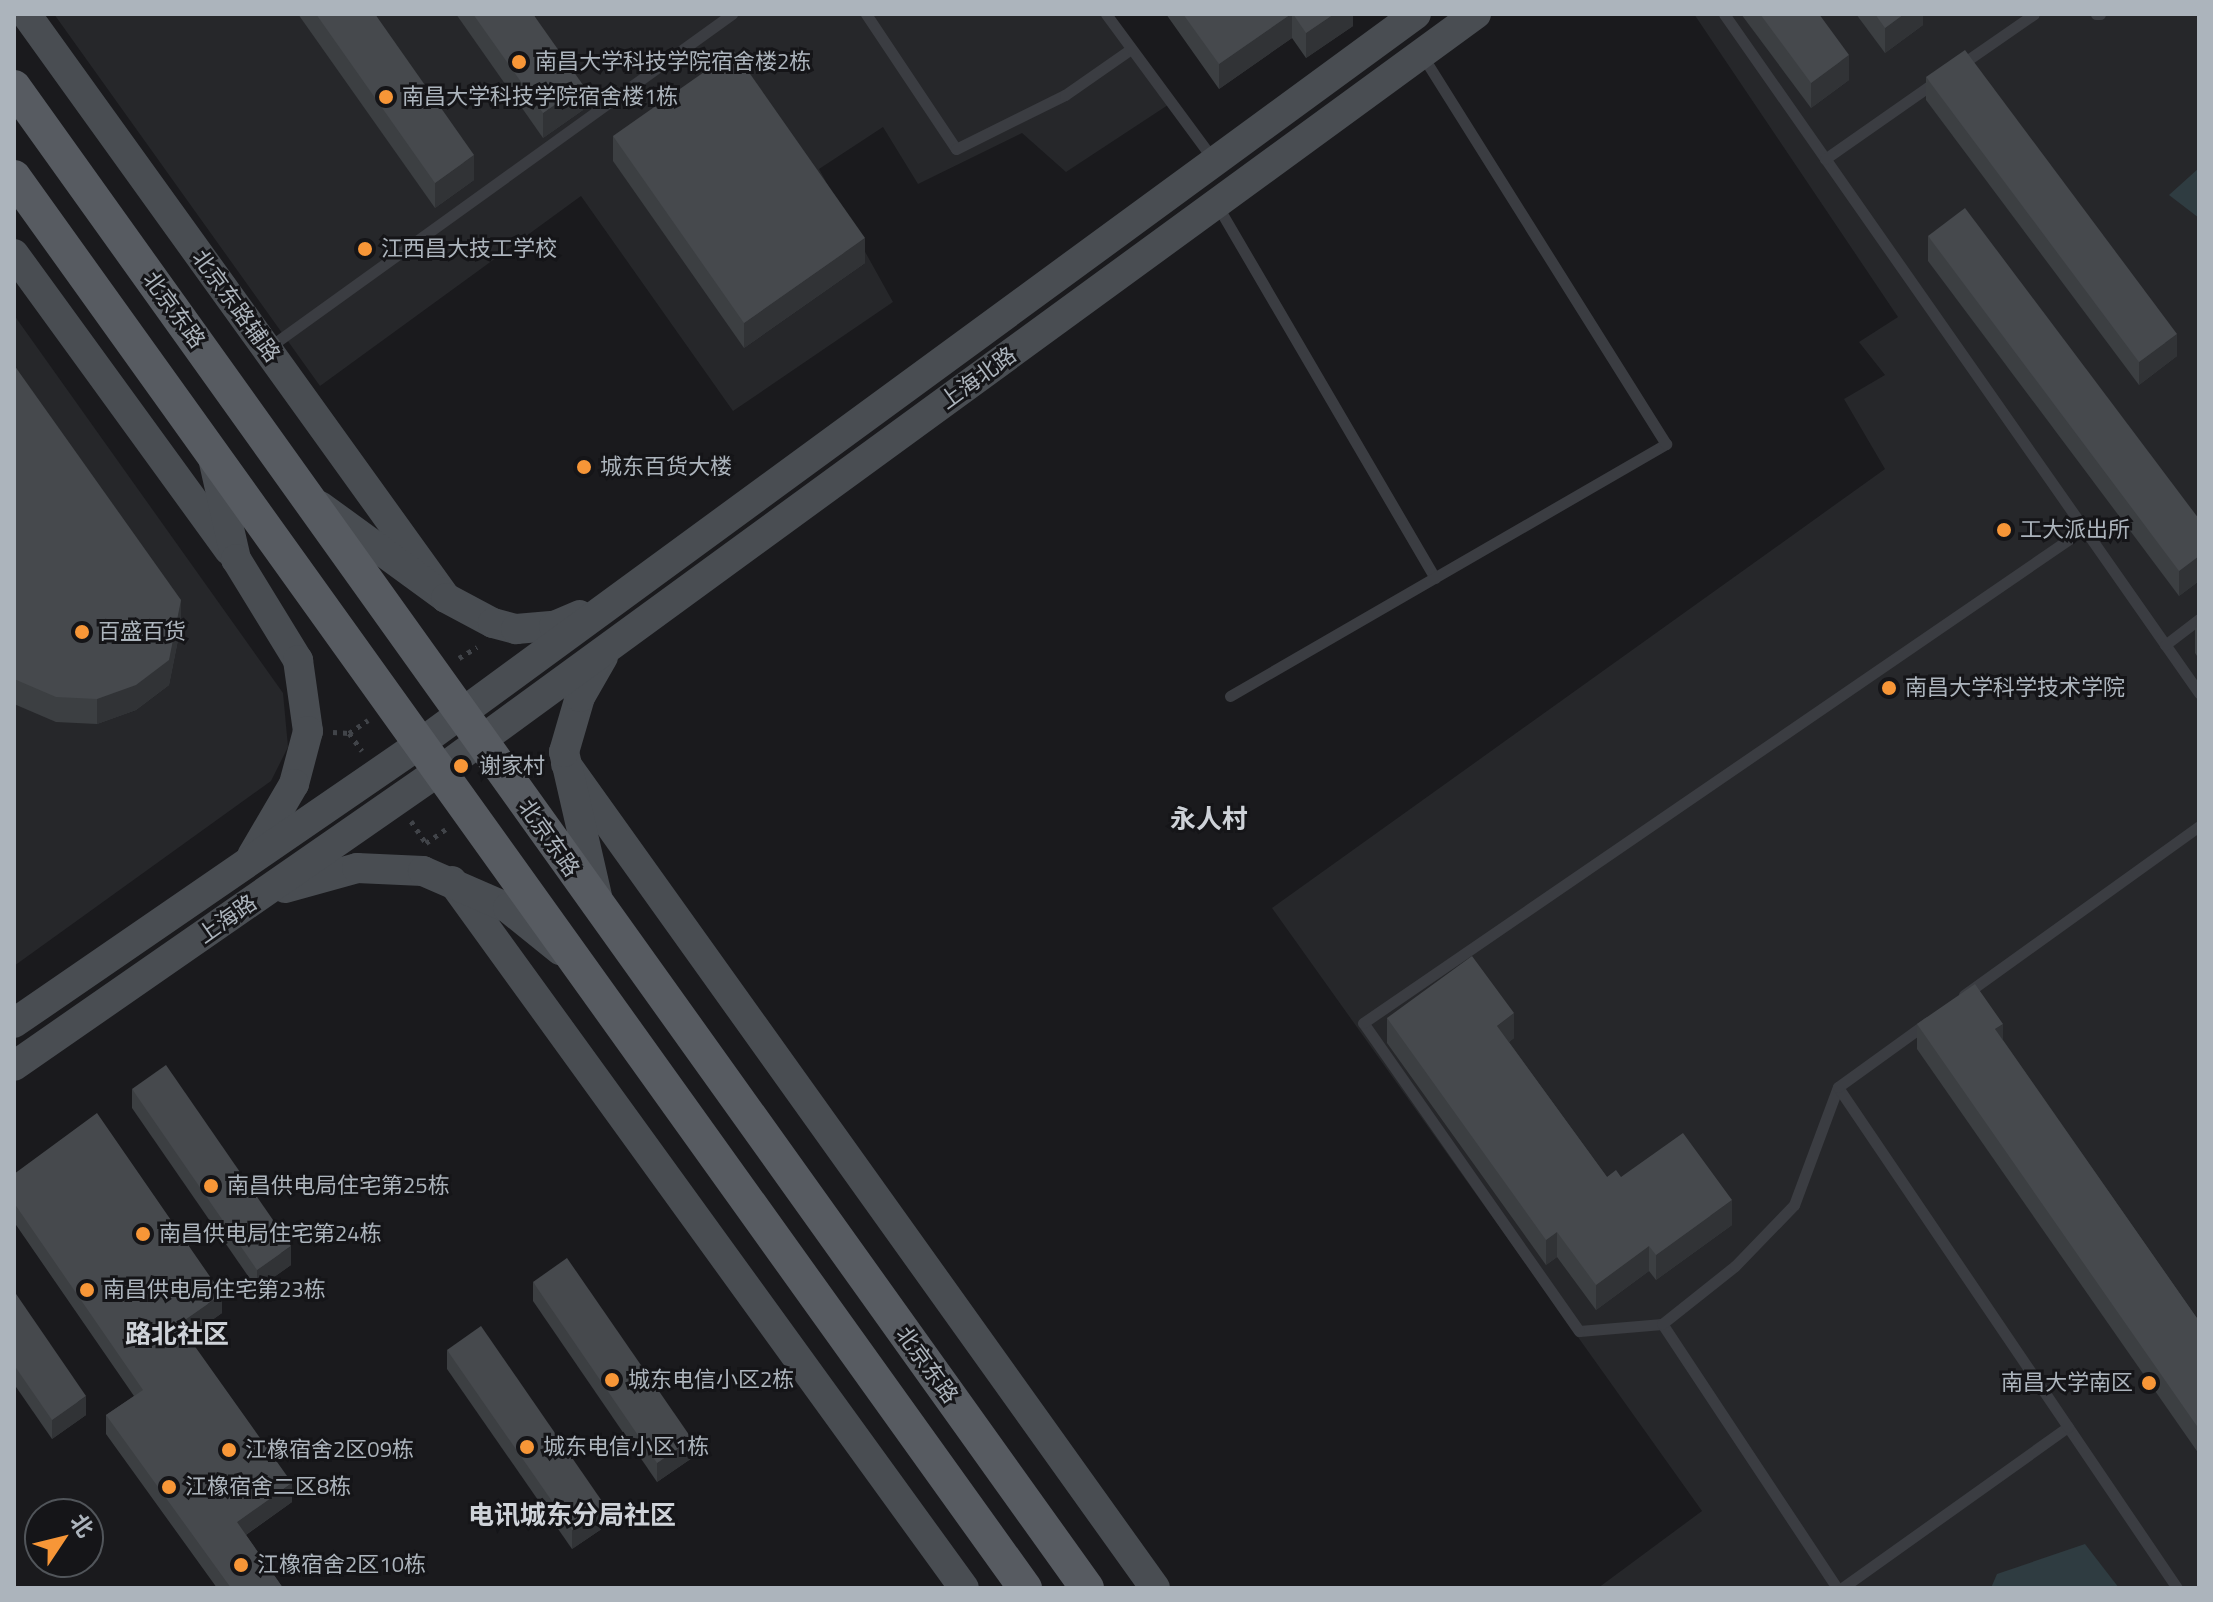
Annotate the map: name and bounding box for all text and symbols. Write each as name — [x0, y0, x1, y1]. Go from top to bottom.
place label: 南昌大学科技学院宿舍楼2栋 — [535, 49, 811, 75]
marker: 南昌大学科技学院宿舍楼2栋 — [510, 53, 528, 71]
place label: 南昌大学科技学院宿舍楼1栋 — [402, 84, 678, 110]
marker: 南昌大学科技学院宿舍楼1栋 — [377, 88, 395, 106]
place label: 江西昌大技工学校 — [381, 236, 557, 262]
marker: 江西昌大技工学校 — [356, 240, 374, 258]
street label: 北京东路辅路 — [187, 245, 285, 367]
street label: 北京东路 — [137, 267, 211, 353]
street label: 上海北路 — [935, 341, 1021, 415]
place label: 城东百货大楼 — [600, 454, 732, 480]
marker: 城东百货大楼 — [575, 458, 593, 476]
place label: 工大派出所 — [2020, 517, 2130, 543]
marker: 工大派出所 — [1995, 521, 2013, 539]
place label: 百盛百货 — [98, 619, 186, 645]
marker: 百盛百货 — [73, 623, 91, 641]
place label: 南昌大学科学技术学院 — [1905, 675, 2125, 701]
marker: 南昌大学科学技术学院 — [1880, 679, 1898, 697]
place label: 谢家村 — [479, 753, 545, 779]
marker: 谢家村 — [450, 755, 472, 777]
street label: 北京东路 — [513, 794, 585, 882]
district label: 永人村 — [1170, 803, 1248, 835]
street label: 上海路 — [192, 889, 262, 949]
place label: 南昌供电局住宅第25栋 — [227, 1173, 450, 1199]
marker: 南昌供电局住宅第25栋 — [202, 1177, 220, 1195]
place label: 南昌供电局住宅第24栋 — [159, 1221, 382, 1247]
marker: 南昌供电局住宅第24栋 — [134, 1225, 152, 1243]
place label: 南昌供电局住宅第23栋 — [103, 1277, 326, 1303]
marker: 南昌供电局住宅第23栋 — [78, 1281, 96, 1299]
district label: 路北社区 — [125, 1318, 229, 1350]
street label: 北京东路 — [890, 1322, 964, 1408]
place label: 城东电信小区2栋 — [628, 1367, 794, 1393]
place label: 南昌大学南区 — [2001, 1370, 2133, 1396]
marker: 城东电信小区2栋 — [603, 1371, 621, 1389]
marker: 南昌大学南区 — [2140, 1374, 2158, 1392]
place label: 城东电信小区1栋 — [543, 1434, 709, 1460]
place label: 江橡宿舍2区09栋 — [245, 1437, 414, 1463]
marker: 城东电信小区1栋 — [518, 1438, 536, 1456]
marker: 江橡宿舍2区09栋 — [220, 1441, 238, 1459]
place label: 江橡宿舍二区8栋 — [185, 1474, 351, 1500]
marker: 江橡宿舍二区8栋 — [160, 1478, 178, 1496]
north arrow — [24, 1498, 104, 1578]
district label: 电讯城东分局社区 — [468, 1499, 676, 1531]
text: 北 — [62, 1507, 102, 1544]
place label: 江橡宿舍2区10栋 — [257, 1552, 426, 1578]
marker: 江橡宿舍2区10栋 — [232, 1556, 250, 1574]

